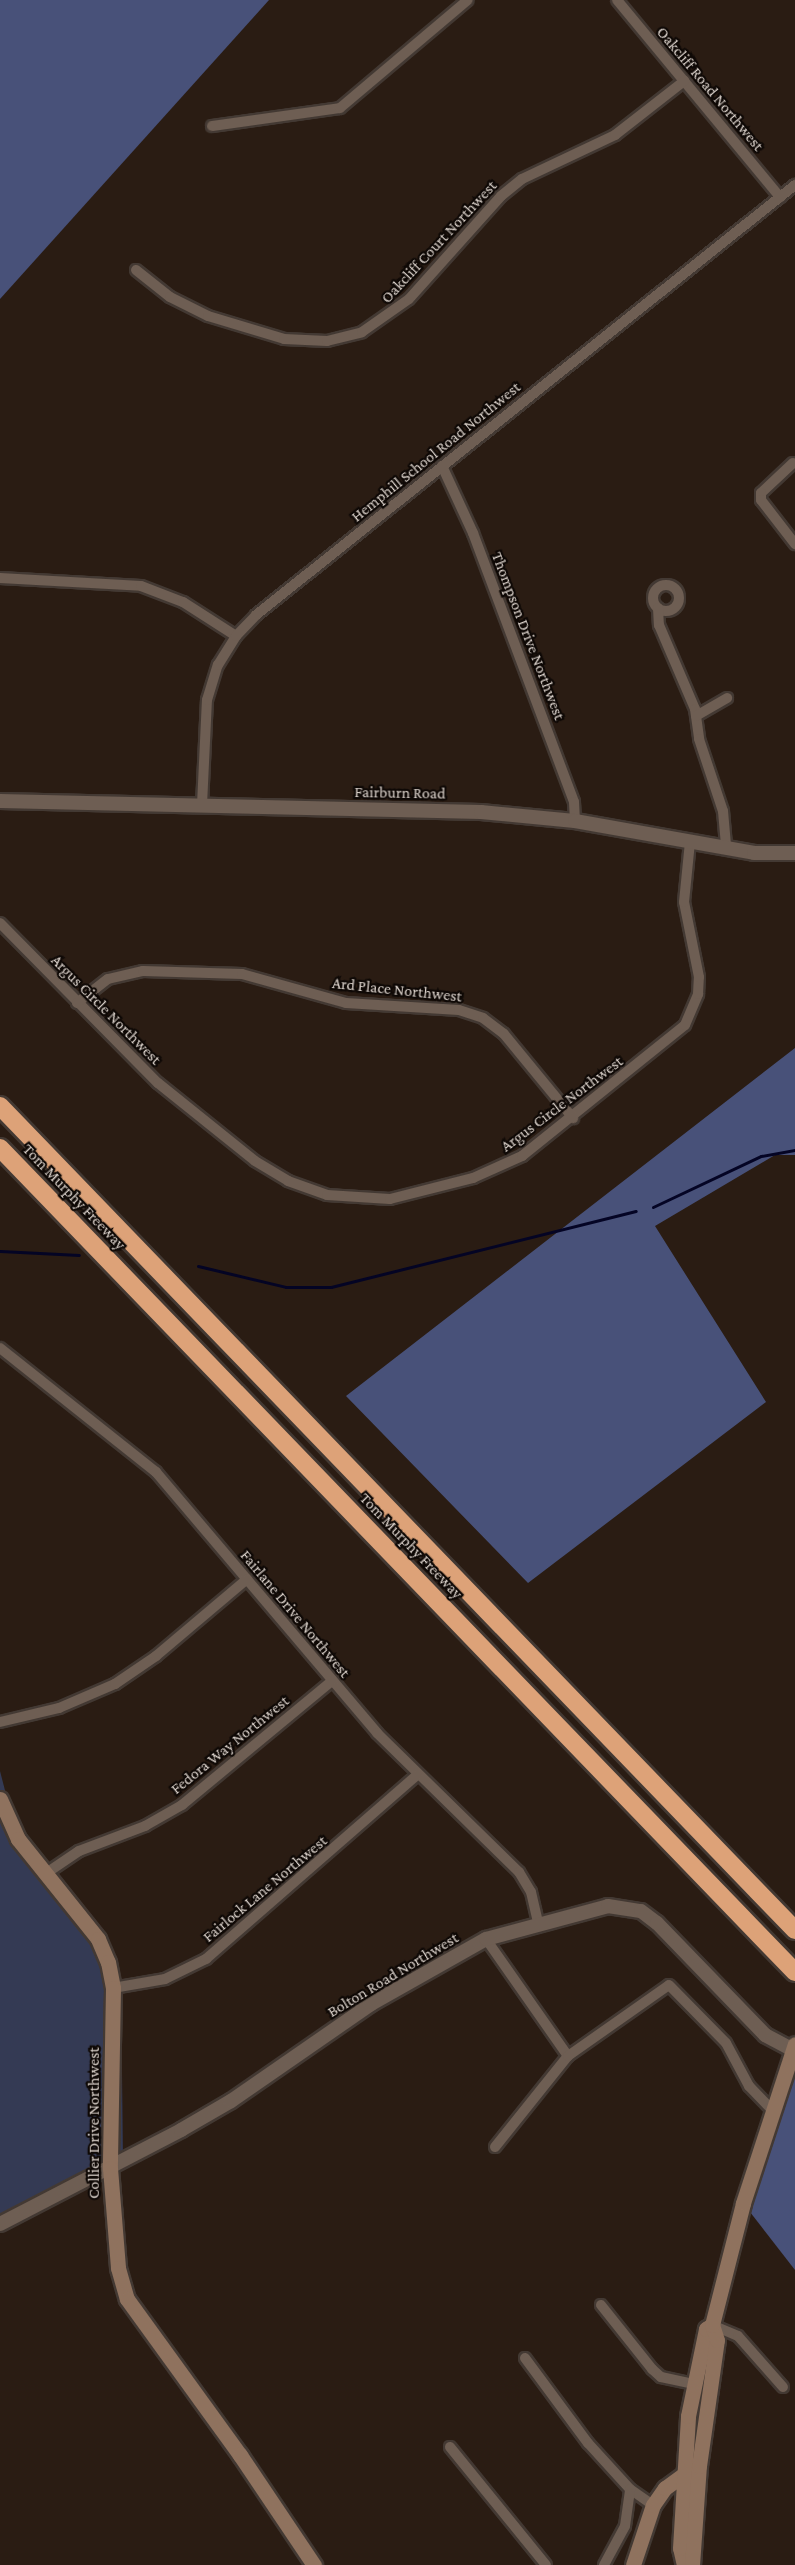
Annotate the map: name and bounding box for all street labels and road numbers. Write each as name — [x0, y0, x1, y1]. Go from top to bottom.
street label: Oakcliff Road Northwest — [652, 23, 768, 155]
street label: Oakcliff Court Northwest — [377, 177, 501, 307]
street label: Hemphill School Road Northwest — [347, 378, 525, 526]
street label: Thompson Drive Northwest — [487, 549, 569, 723]
street label: Fairburn Road — [354, 783, 446, 803]
street label: Argus Circle Northwest — [47, 951, 165, 1069]
street label: Ard Place Northwest — [331, 974, 463, 1006]
street label: Argus Circle Northwest — [497, 1052, 627, 1156]
street label: Tom Murphy Freeway — [18, 1140, 130, 1254]
street label: Tom Murphy Freeway — [355, 1489, 467, 1603]
street label: Fairlane Drive Northwest — [236, 1546, 354, 1682]
street label: Fedora Way Northwest — [167, 1691, 293, 1799]
street label: Fairlock Lane Northwest — [199, 1831, 331, 1947]
street label: Bolton Road Northwest — [324, 1928, 462, 2022]
street label: Collier Drive Northwest — [84, 2047, 104, 2199]

